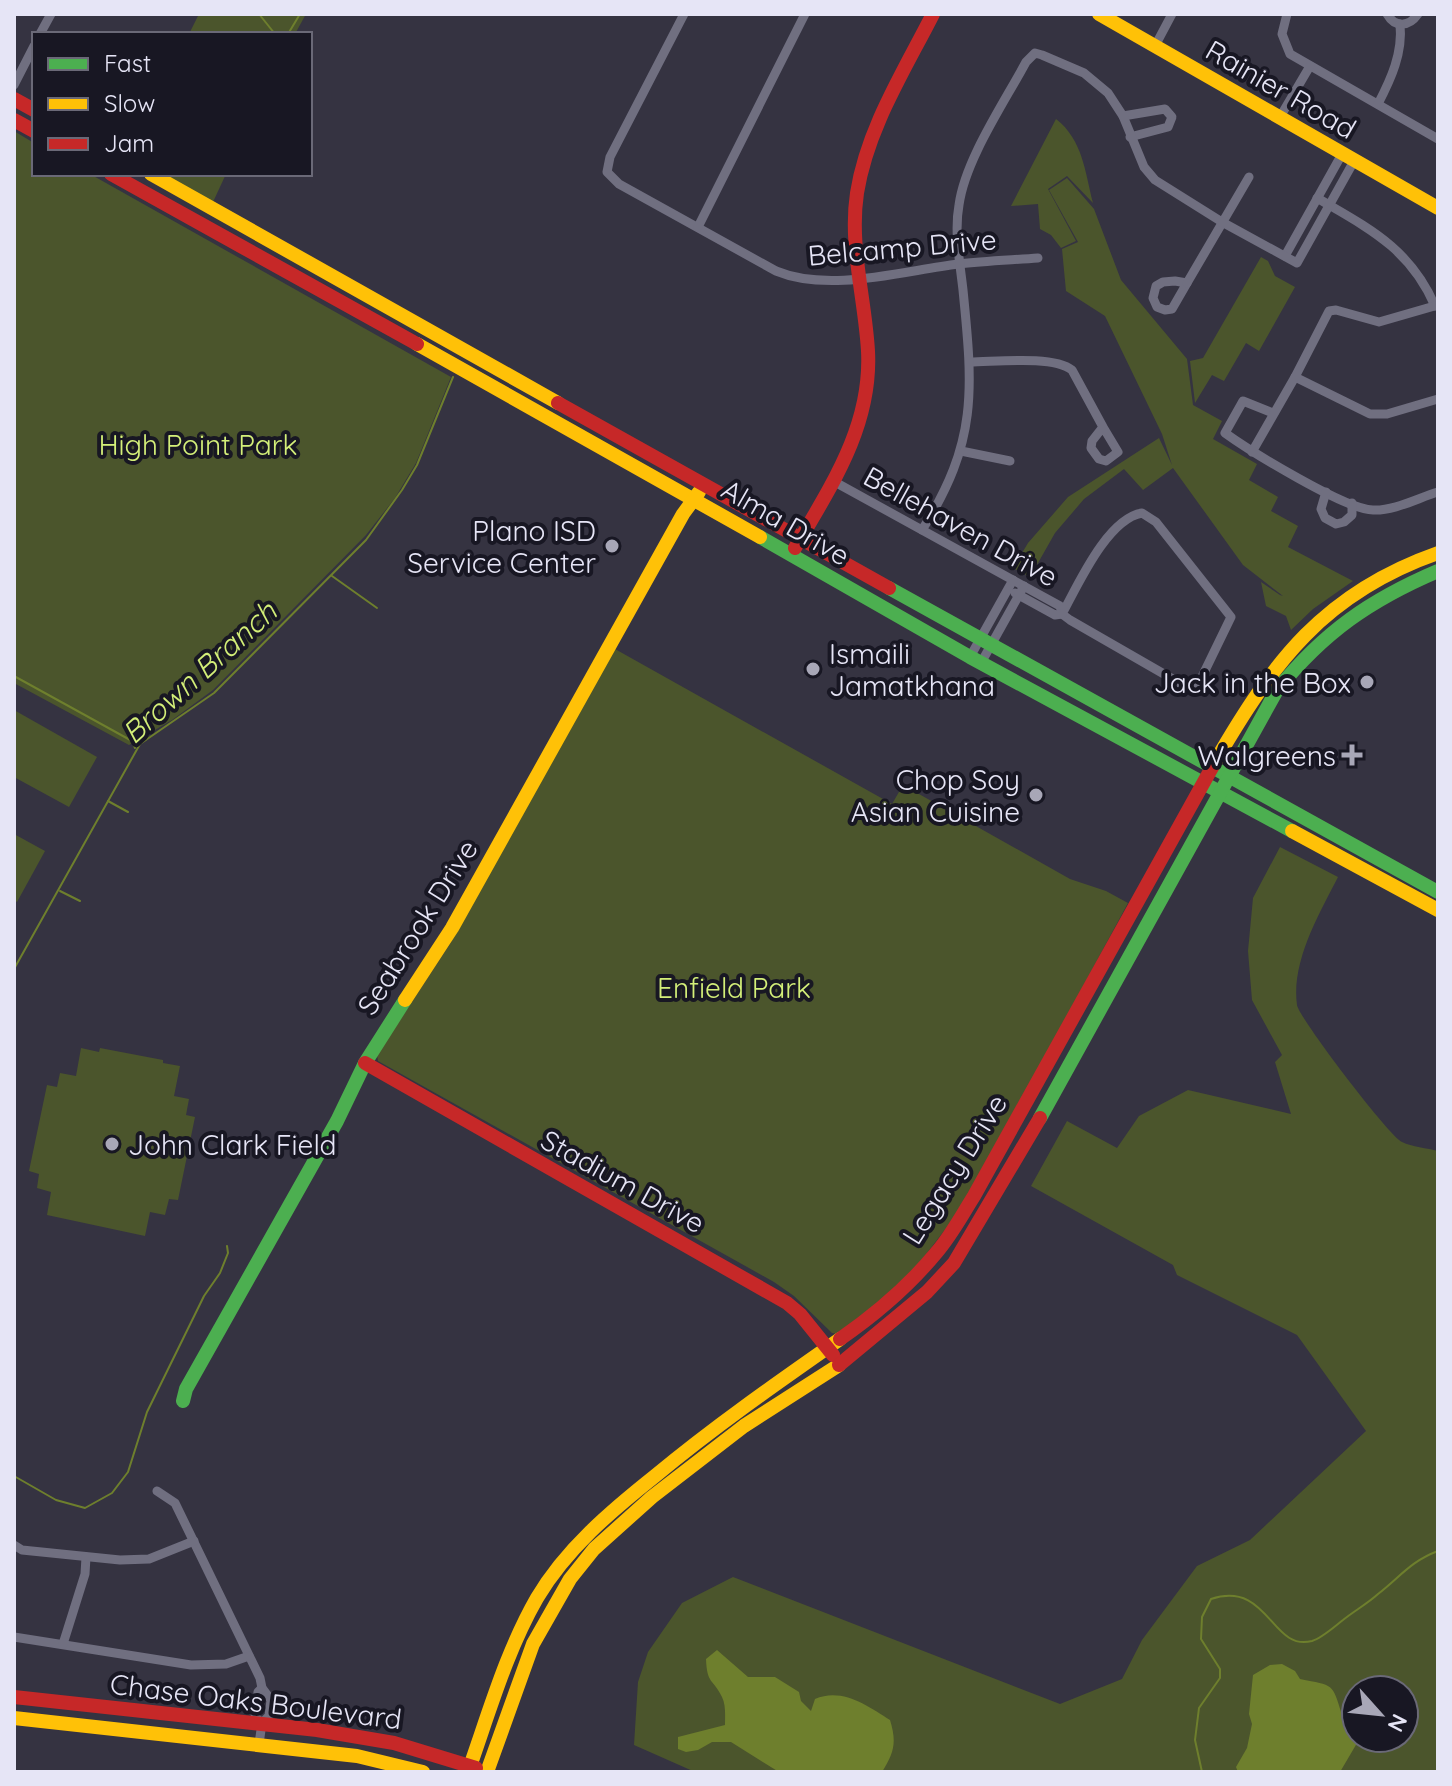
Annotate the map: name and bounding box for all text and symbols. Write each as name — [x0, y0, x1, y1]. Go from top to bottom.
legend — [32, 32, 312, 176]
street label: Rainier Road — [1200, 32, 1362, 146]
text: Fast — [104, 48, 151, 78]
text: Slow — [104, 88, 155, 118]
text: Jam — [104, 128, 154, 158]
street label: Belcamp Drive — [806, 221, 998, 273]
park label: High Point Park — [98, 427, 298, 462]
street label: Bellehaven Drive — [858, 458, 1064, 594]
street label: Alma Drive — [716, 471, 856, 573]
place label: Plano ISD Service Center — [407, 513, 596, 580]
marker: Plano ISD Service Center — [603, 537, 621, 555]
water label: Brown Branch — [114, 592, 285, 752]
place label: Ismaili Jamatkhana — [829, 636, 995, 703]
marker: Ismaili Jamatkhana — [804, 660, 822, 678]
place label: Jack in the Box — [1154, 665, 1351, 700]
marker: Jack in the Box — [1358, 673, 1376, 691]
place label: Walgreens — [1197, 738, 1336, 773]
marker: Walgreens — [1343, 746, 1361, 764]
place label: Chop Soy Asian Cuisine — [851, 762, 1020, 829]
marker: Chop Soy Asian Cuisine — [1027, 786, 1045, 804]
street label: Seabrook Drive — [349, 833, 485, 1021]
park label: Enfield Park — [657, 970, 811, 1005]
street label: Legacy Drive — [894, 1088, 1014, 1250]
street label: Stadium Drive — [535, 1122, 711, 1240]
place label: John Clark Field — [128, 1127, 337, 1162]
marker: John Clark Field — [103, 1135, 121, 1153]
street label: Chase Oaks Boulevard — [108, 1666, 404, 1736]
north arrow — [1340, 1674, 1420, 1754]
text: N — [1382, 1710, 1414, 1737]

